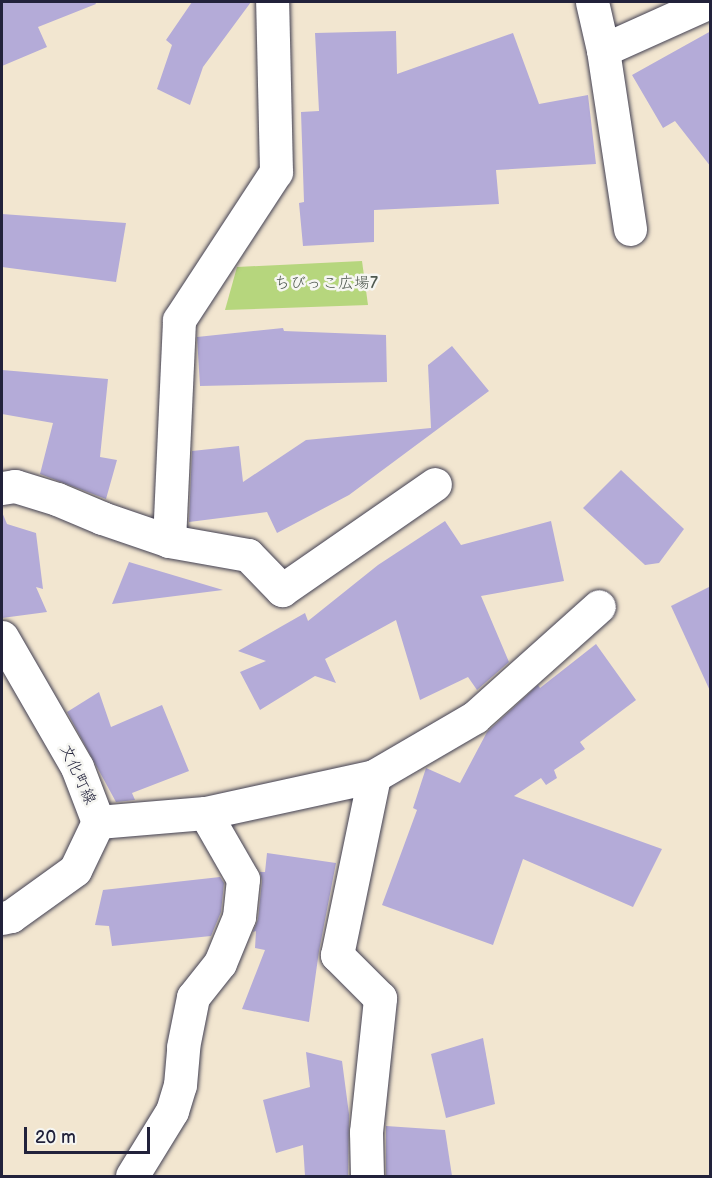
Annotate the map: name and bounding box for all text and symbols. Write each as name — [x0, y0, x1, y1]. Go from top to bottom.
park label: ちびっこ広場7 — [274, 274, 378, 294]
street label: 文化町線 — [55, 742, 99, 808]
scale bar — [27, 1115, 153, 1153]
text: 20 m — [35, 1127, 76, 1148]

